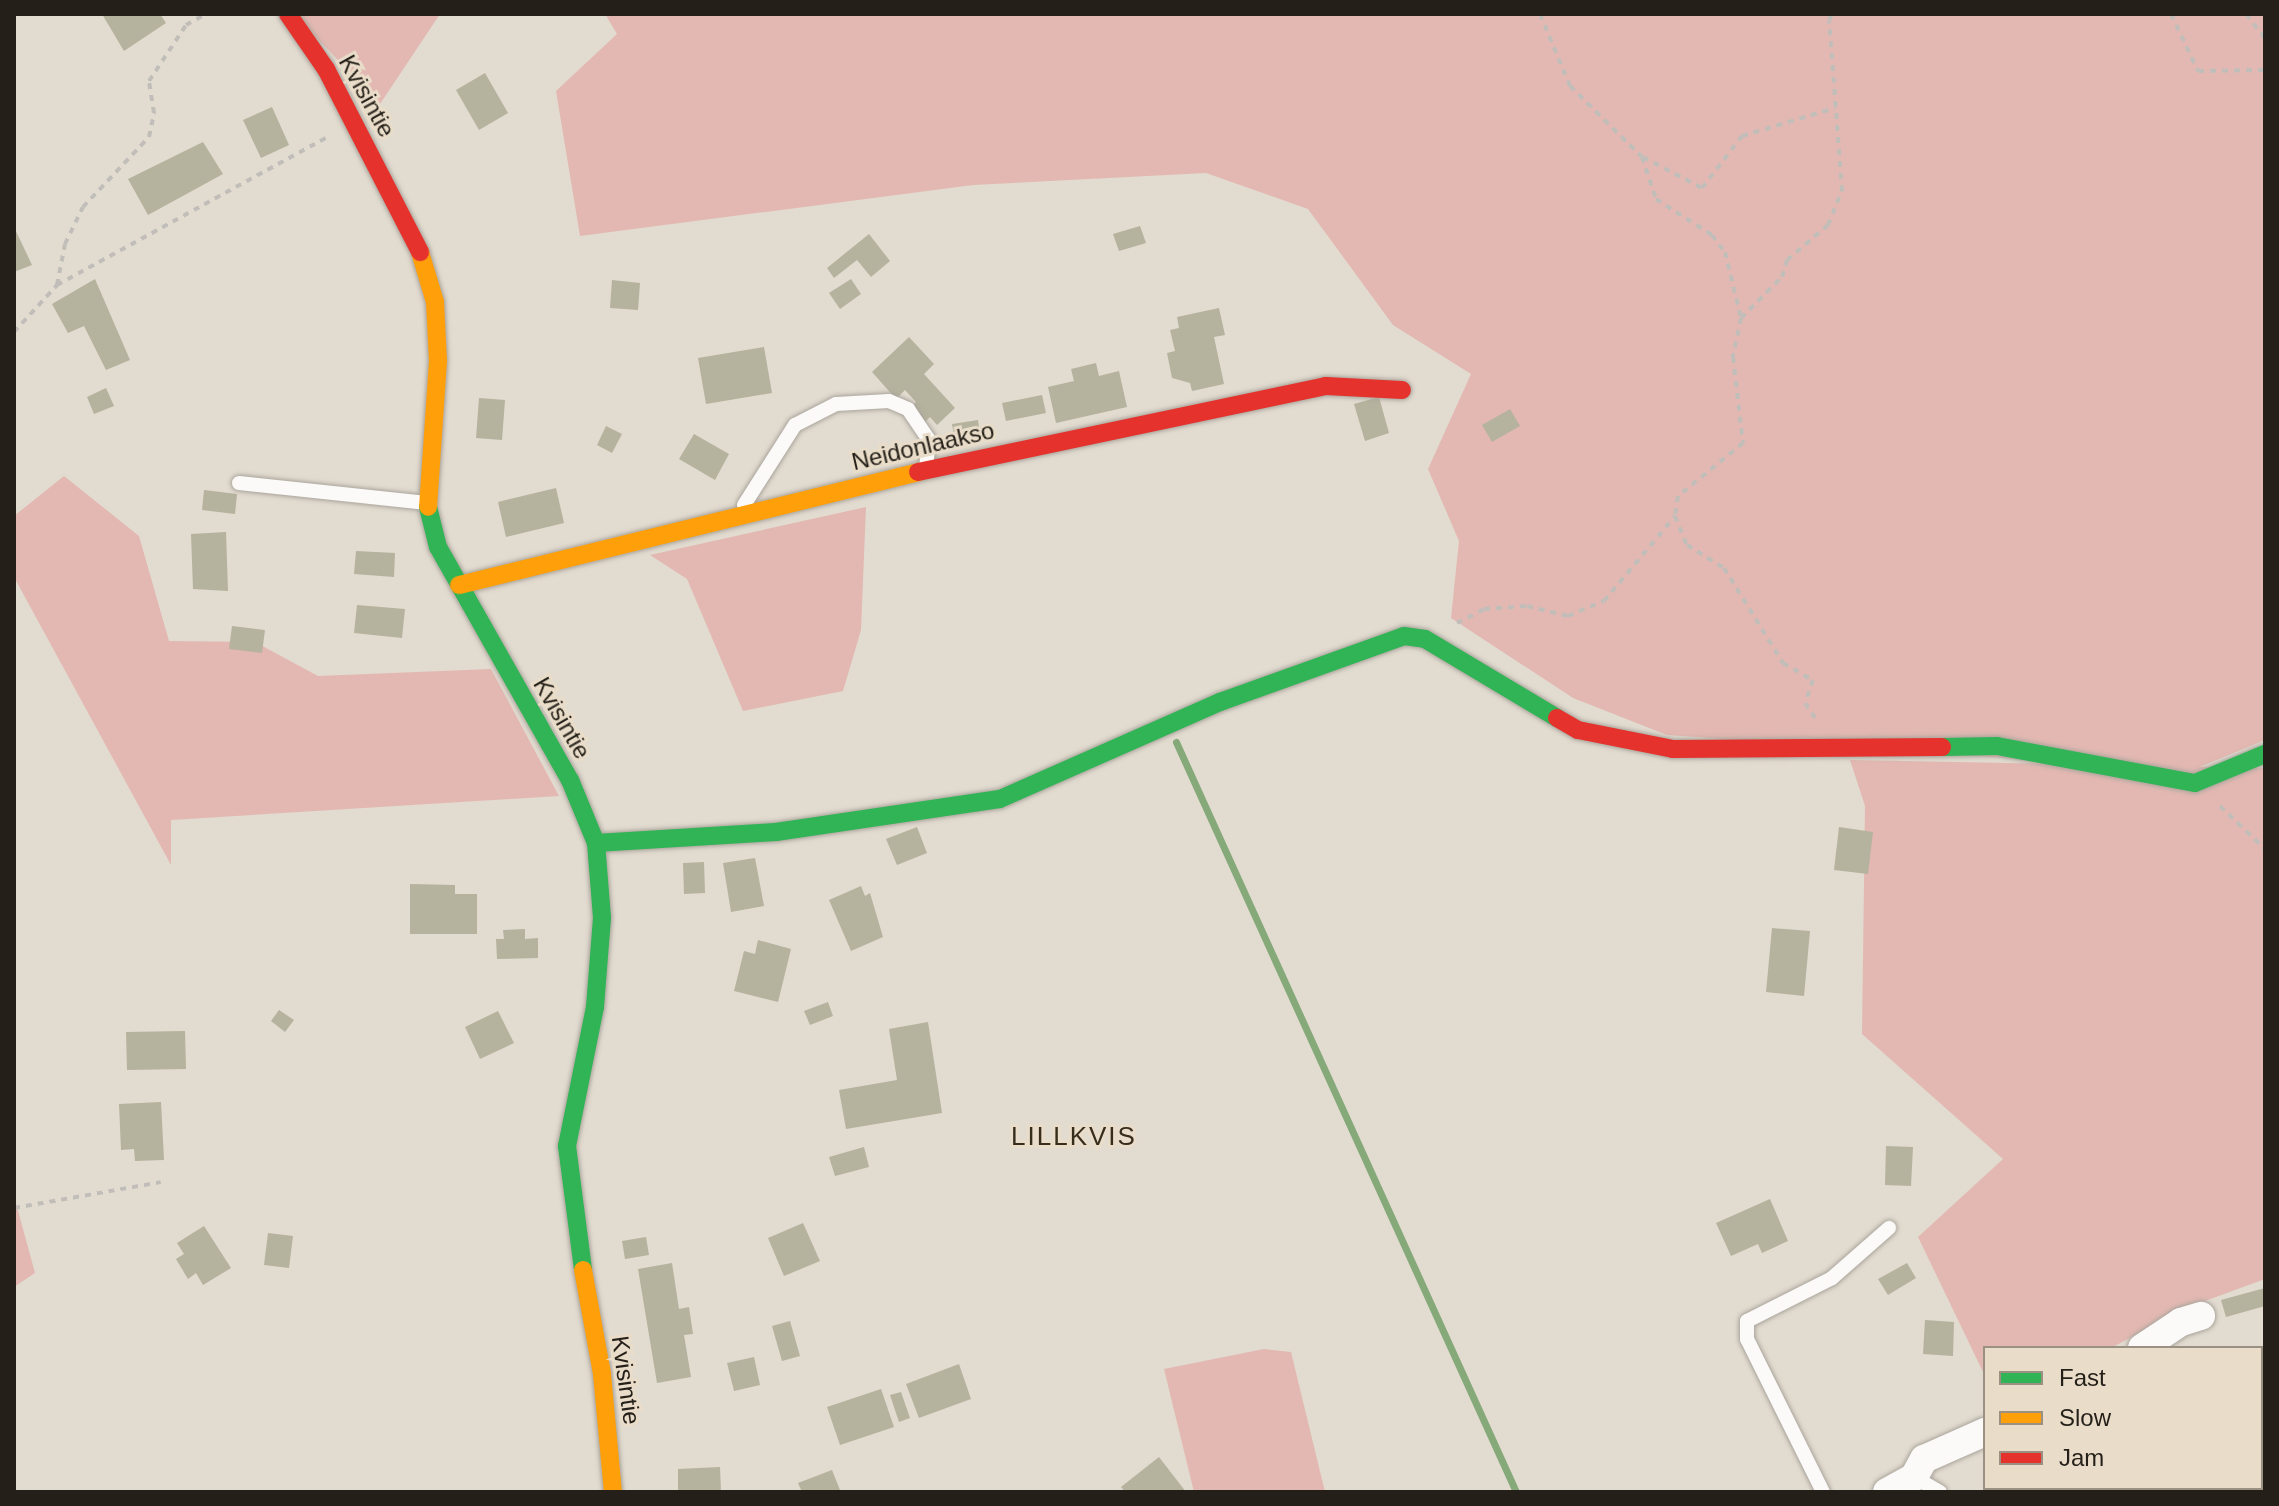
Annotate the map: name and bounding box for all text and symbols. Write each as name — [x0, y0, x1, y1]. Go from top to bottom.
street label: Kvisintie — [333, 50, 401, 142]
street label: Neidonlaakso — [849, 416, 997, 476]
street label: Kvisintie — [527, 672, 597, 764]
district label: LILLKVIS — [1011, 1121, 1137, 1153]
street label: Kvisintie — [606, 1334, 646, 1426]
legend — [1983, 1346, 2263, 1490]
text: Fast — [2059, 1364, 2106, 1391]
text: Slow — [2059, 1404, 2111, 1431]
text: Jam — [2059, 1444, 2104, 1471]

